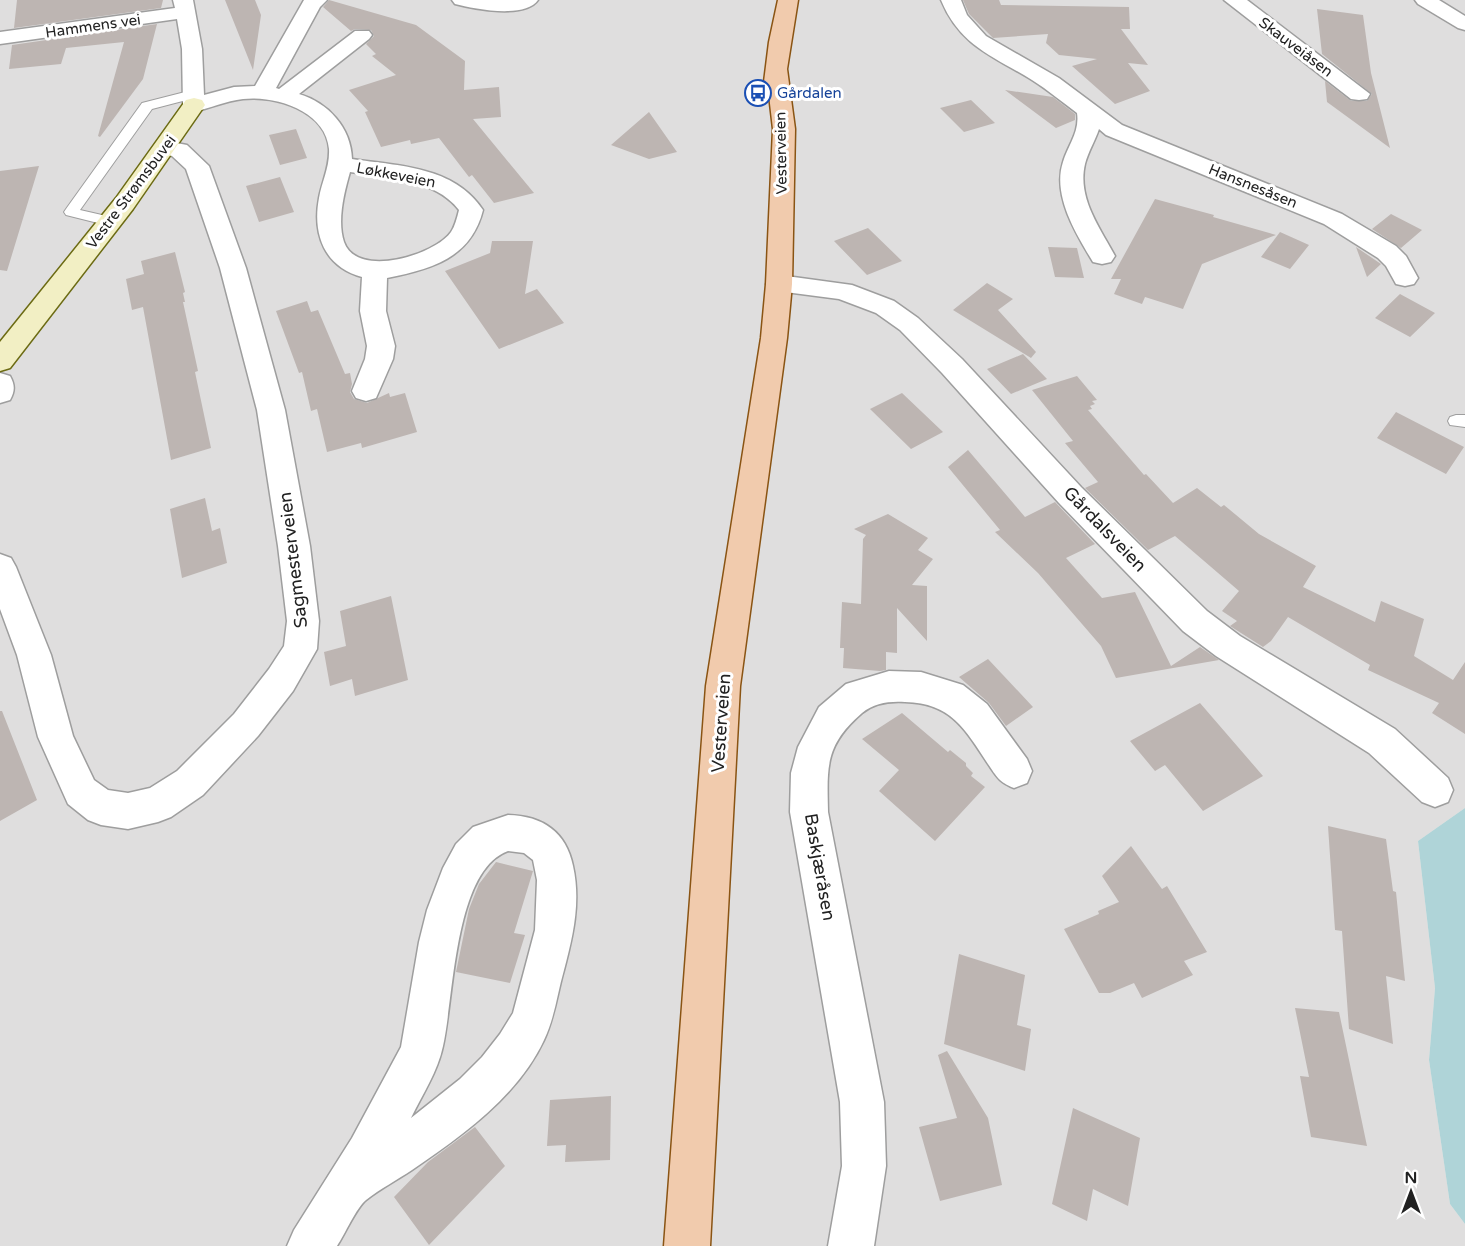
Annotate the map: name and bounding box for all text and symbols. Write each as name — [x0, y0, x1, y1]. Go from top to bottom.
street label: Hammens vei — [44, 10, 142, 42]
street label: Skauveiåsen — [1255, 13, 1337, 81]
bus stop icon: Gårdalen — [743, 78, 773, 108]
place label: Gårdalen — [777, 84, 842, 102]
street label: Vesterveien — [771, 111, 791, 195]
street label: Vestre Strømsbuvei — [82, 132, 180, 252]
street label: Løkkeveien — [355, 159, 437, 191]
street label: Hansnesåsen — [1206, 160, 1300, 212]
street label: Gårdalsveien — [1059, 482, 1151, 576]
street label: Sagmesterveien — [274, 491, 312, 629]
street label: Vesterveien — [707, 673, 735, 773]
street label: Baskjæråsen — [800, 812, 840, 922]
north arrow — [1381, 1162, 1441, 1222]
text: N — [1405, 1168, 1417, 1188]

